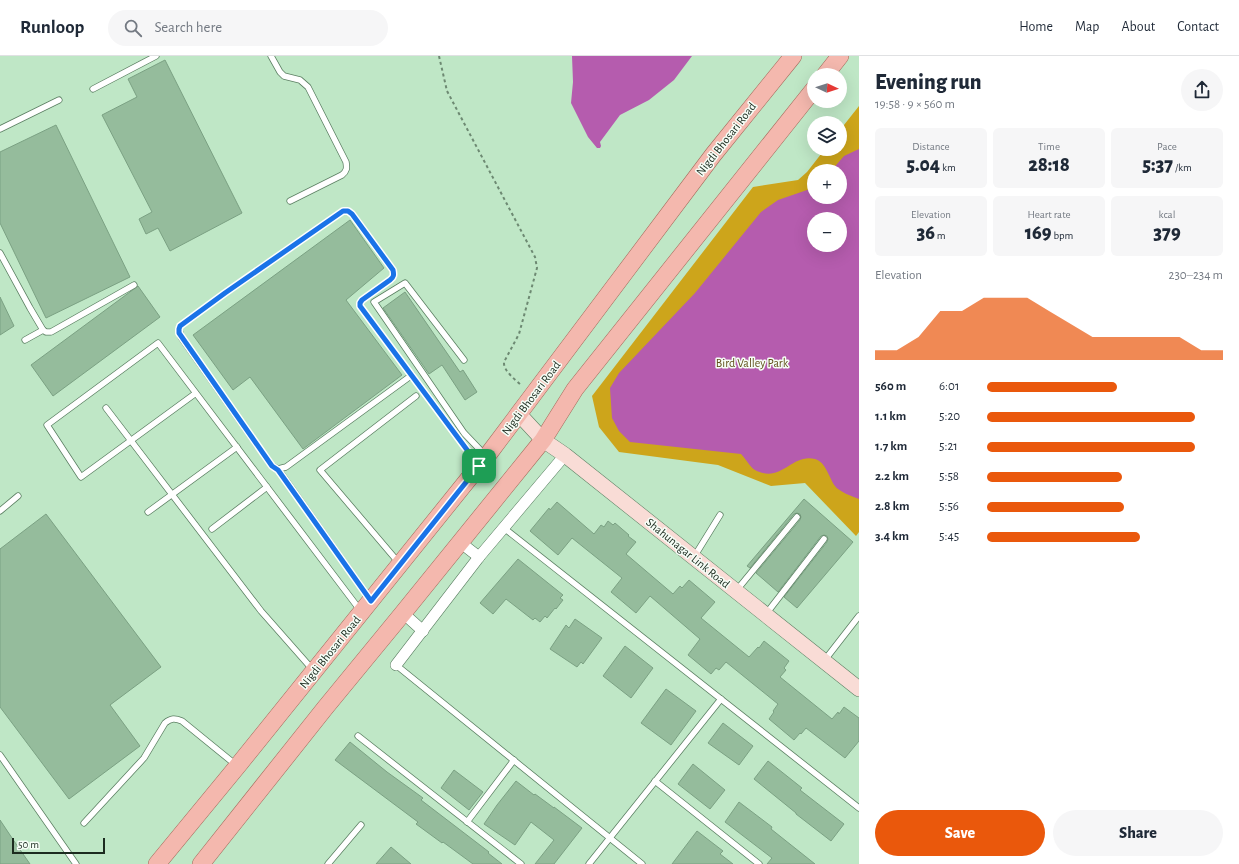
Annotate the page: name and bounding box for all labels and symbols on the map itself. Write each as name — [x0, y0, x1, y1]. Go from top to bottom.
north arrow — [807, 68, 847, 108]
street label: Nigdi Bhosari Road — [694, 100, 758, 178]
park label: Bird Valley Park — [716, 357, 789, 370]
street label: Nigdi Bhosari Road — [499, 359, 563, 437]
pin — [462, 449, 496, 483]
street label: Shahunagar Link Road — [644, 516, 732, 590]
street label: Nigdi Bhosari Road — [297, 614, 363, 690]
scale bar — [12, 836, 105, 855]

